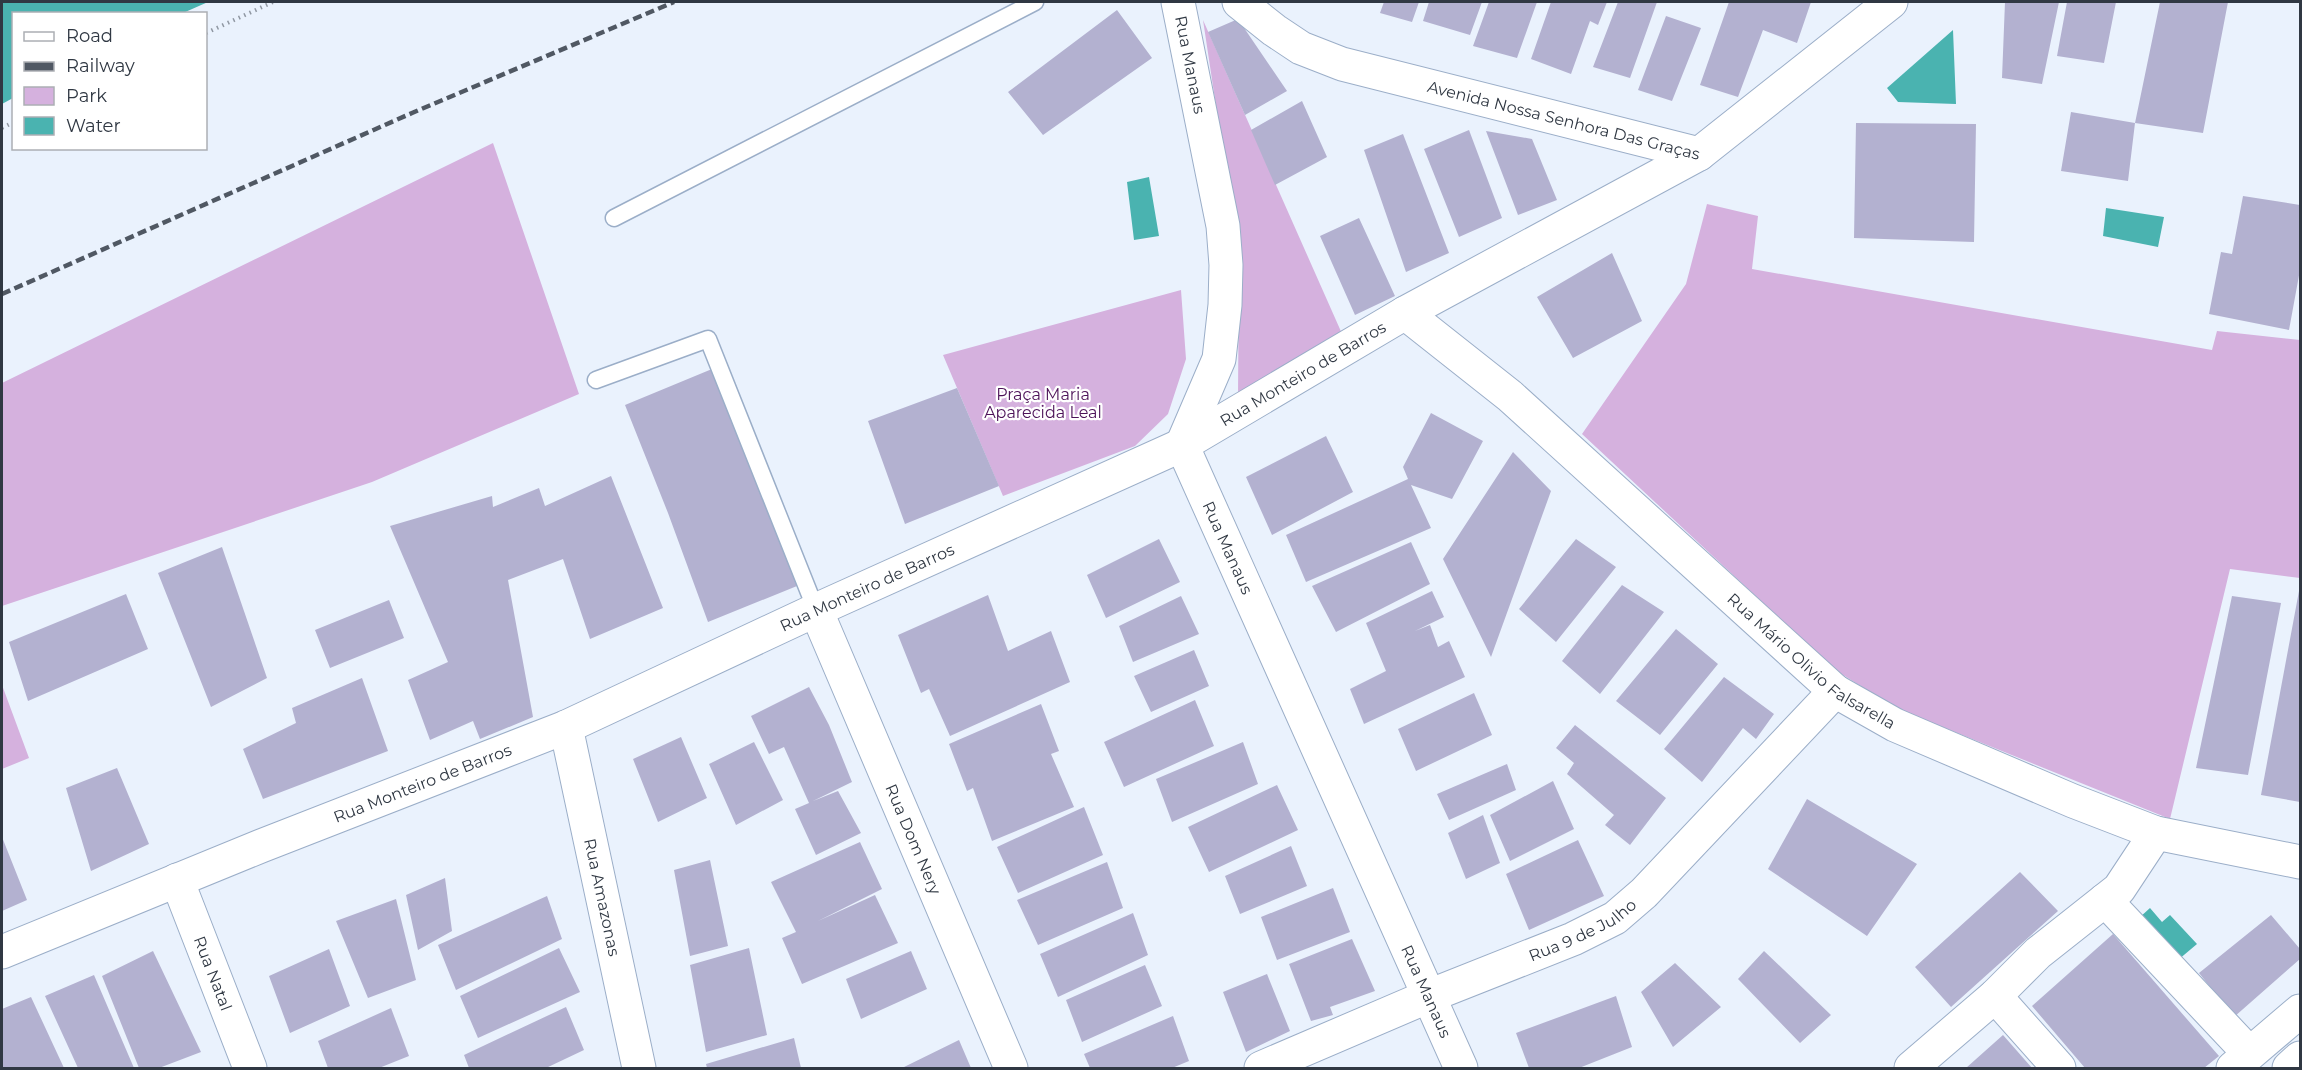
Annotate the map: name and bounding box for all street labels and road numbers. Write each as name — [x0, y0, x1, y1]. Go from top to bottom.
street label: Rua Manaus — [1171, 14, 1210, 116]
street label: Avenida Nossa Senhora Das Graças — [1426, 76, 1702, 163]
street label: Rua Monteiro de Barros — [1216, 317, 1389, 430]
street label: Rua Manaus — [1199, 498, 1257, 597]
street label: Rua Monteiro de Barros — [777, 539, 957, 635]
street label: Rua Mário Olivio Falsarella — [1724, 589, 1899, 733]
street label: Rua Monteiro de Barros — [331, 740, 514, 826]
street label: Rua Dom Nery — [882, 781, 946, 897]
street label: Rua Amazonas — [581, 836, 624, 958]
street label: Rua 9 de Julho — [1526, 895, 1640, 965]
street label: Rua Natal — [190, 933, 236, 1013]
street label: Rua Manaus — [1398, 942, 1456, 1041]

